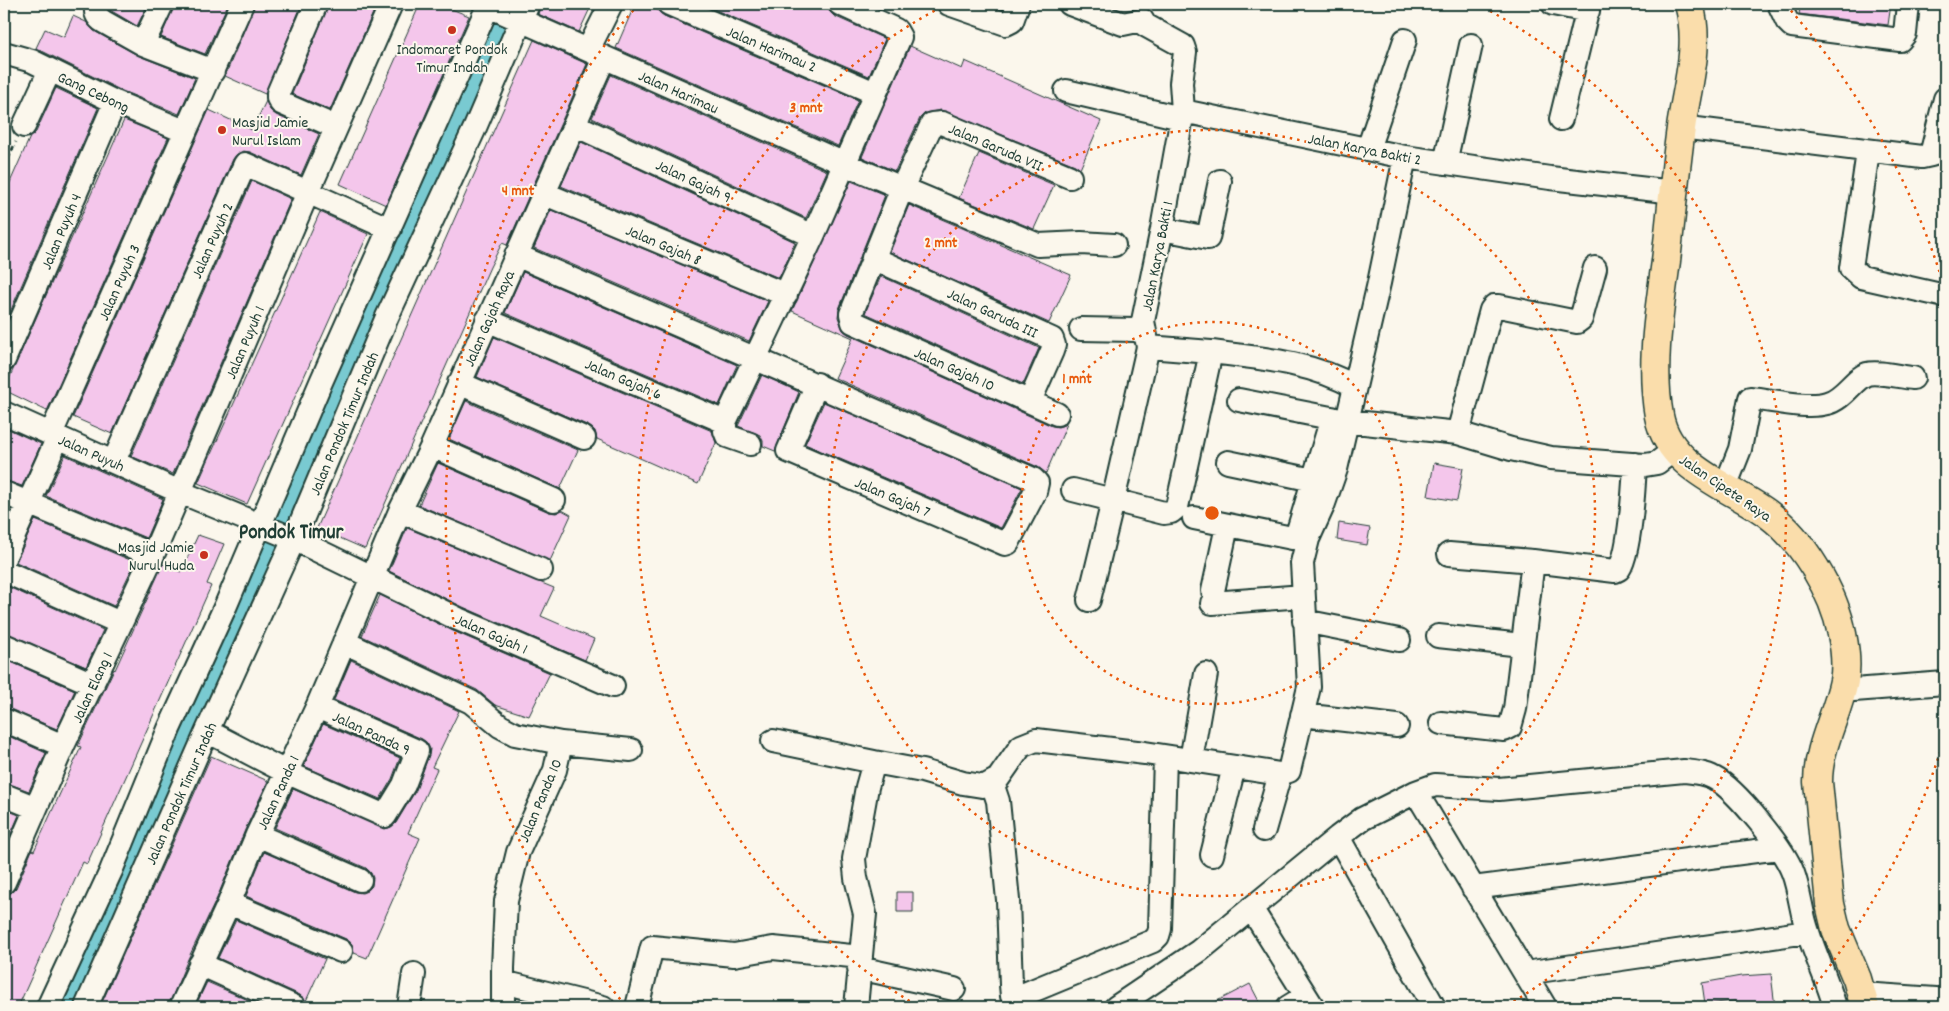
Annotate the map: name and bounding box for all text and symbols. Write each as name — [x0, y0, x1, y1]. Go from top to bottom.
street label: Jalan Harimau 2 — [722, 21, 820, 80]
marker: Indomaret Pondok Timur Indah — [446, 24, 458, 36]
place label: Indomaret Pondok Timur Indah — [397, 39, 507, 80]
street label: Jalan Harimau — [634, 65, 722, 121]
street label: Gang Cebong — [53, 67, 133, 120]
text: 3 mnt — [790, 98, 823, 120]
place label: Masjid Jamie Nurul Islam — [232, 112, 308, 153]
street label: Jalan Garuda VII — [944, 118, 1046, 179]
marker: Masjid Jamie Nurul Islam — [216, 124, 228, 136]
street label: Jalan Karya Bakti 2 — [1306, 128, 1423, 173]
street label: Jalan Gajah 9 — [651, 155, 735, 210]
text: 4 mnt — [502, 181, 535, 203]
street label: Jalan Puyuh 4 — [36, 190, 89, 274]
street label: Jalan Puyuh 2 — [186, 199, 240, 283]
street label: Jalan Karya Bakti 1 — [1136, 199, 1180, 314]
street label: Jalan Gajah 8 — [622, 220, 705, 273]
text: 2 mnt — [925, 233, 958, 255]
street label: Jalan Puyuh 3 — [93, 241, 147, 325]
street label: Jalan Gajah Raya — [459, 267, 522, 371]
street label: Jalan Garuda III — [943, 283, 1041, 345]
street label: Jalan Puyuh 1 — [221, 303, 272, 383]
street label: Jalan Gajah 10 — [910, 342, 998, 398]
street label: Jalan Pondok Timur Indah — [305, 349, 386, 499]
street label: Jalan Gajah 6 — [581, 354, 665, 407]
text: 1 mnt — [1062, 369, 1092, 391]
street label: Jalan Puyuh — [54, 429, 128, 479]
street label: Jalan Cipete Raya — [1674, 450, 1776, 529]
street label: Jalan Gajah 7 — [851, 472, 933, 525]
centre of rings — [1203, 504, 1221, 522]
district label: Pondok Timur — [239, 519, 345, 549]
place label: Masjid Jamie Nurul Huda — [118, 537, 194, 578]
marker: Masjid Jamie Nurul Huda — [198, 549, 210, 561]
street label: Jalan Gajah 1 — [451, 609, 531, 662]
street label: Jalan Elang 1 — [67, 649, 120, 727]
street label: Jalan Panda 9 — [328, 706, 414, 762]
street label: Jalan Pondok Timur Indah — [140, 719, 224, 869]
street label: Jalan Panda 1 — [252, 752, 307, 834]
street label: Jalan Panda 10 — [513, 756, 569, 846]

